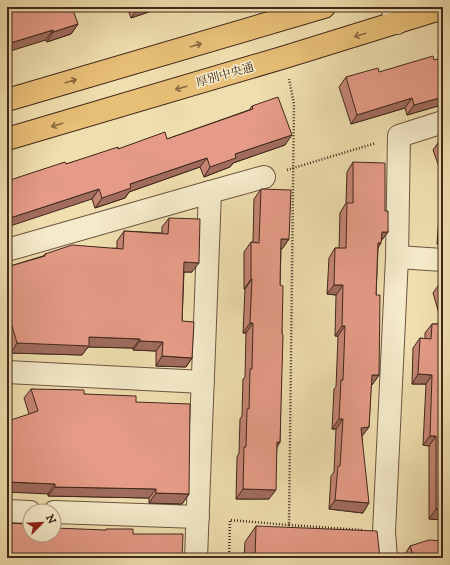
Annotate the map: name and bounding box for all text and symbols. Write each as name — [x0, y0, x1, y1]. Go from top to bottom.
one-way arrow — [353, 32, 366, 39]
one-way arrow — [189, 41, 202, 48]
street label: 厚別中央通 — [194, 60, 256, 90]
one-way arrow — [65, 77, 78, 84]
one-way arrow — [175, 85, 188, 92]
one-way arrow — [50, 122, 63, 129]
north arrow — [22, 503, 62, 543]
text: N — [42, 512, 58, 526]

